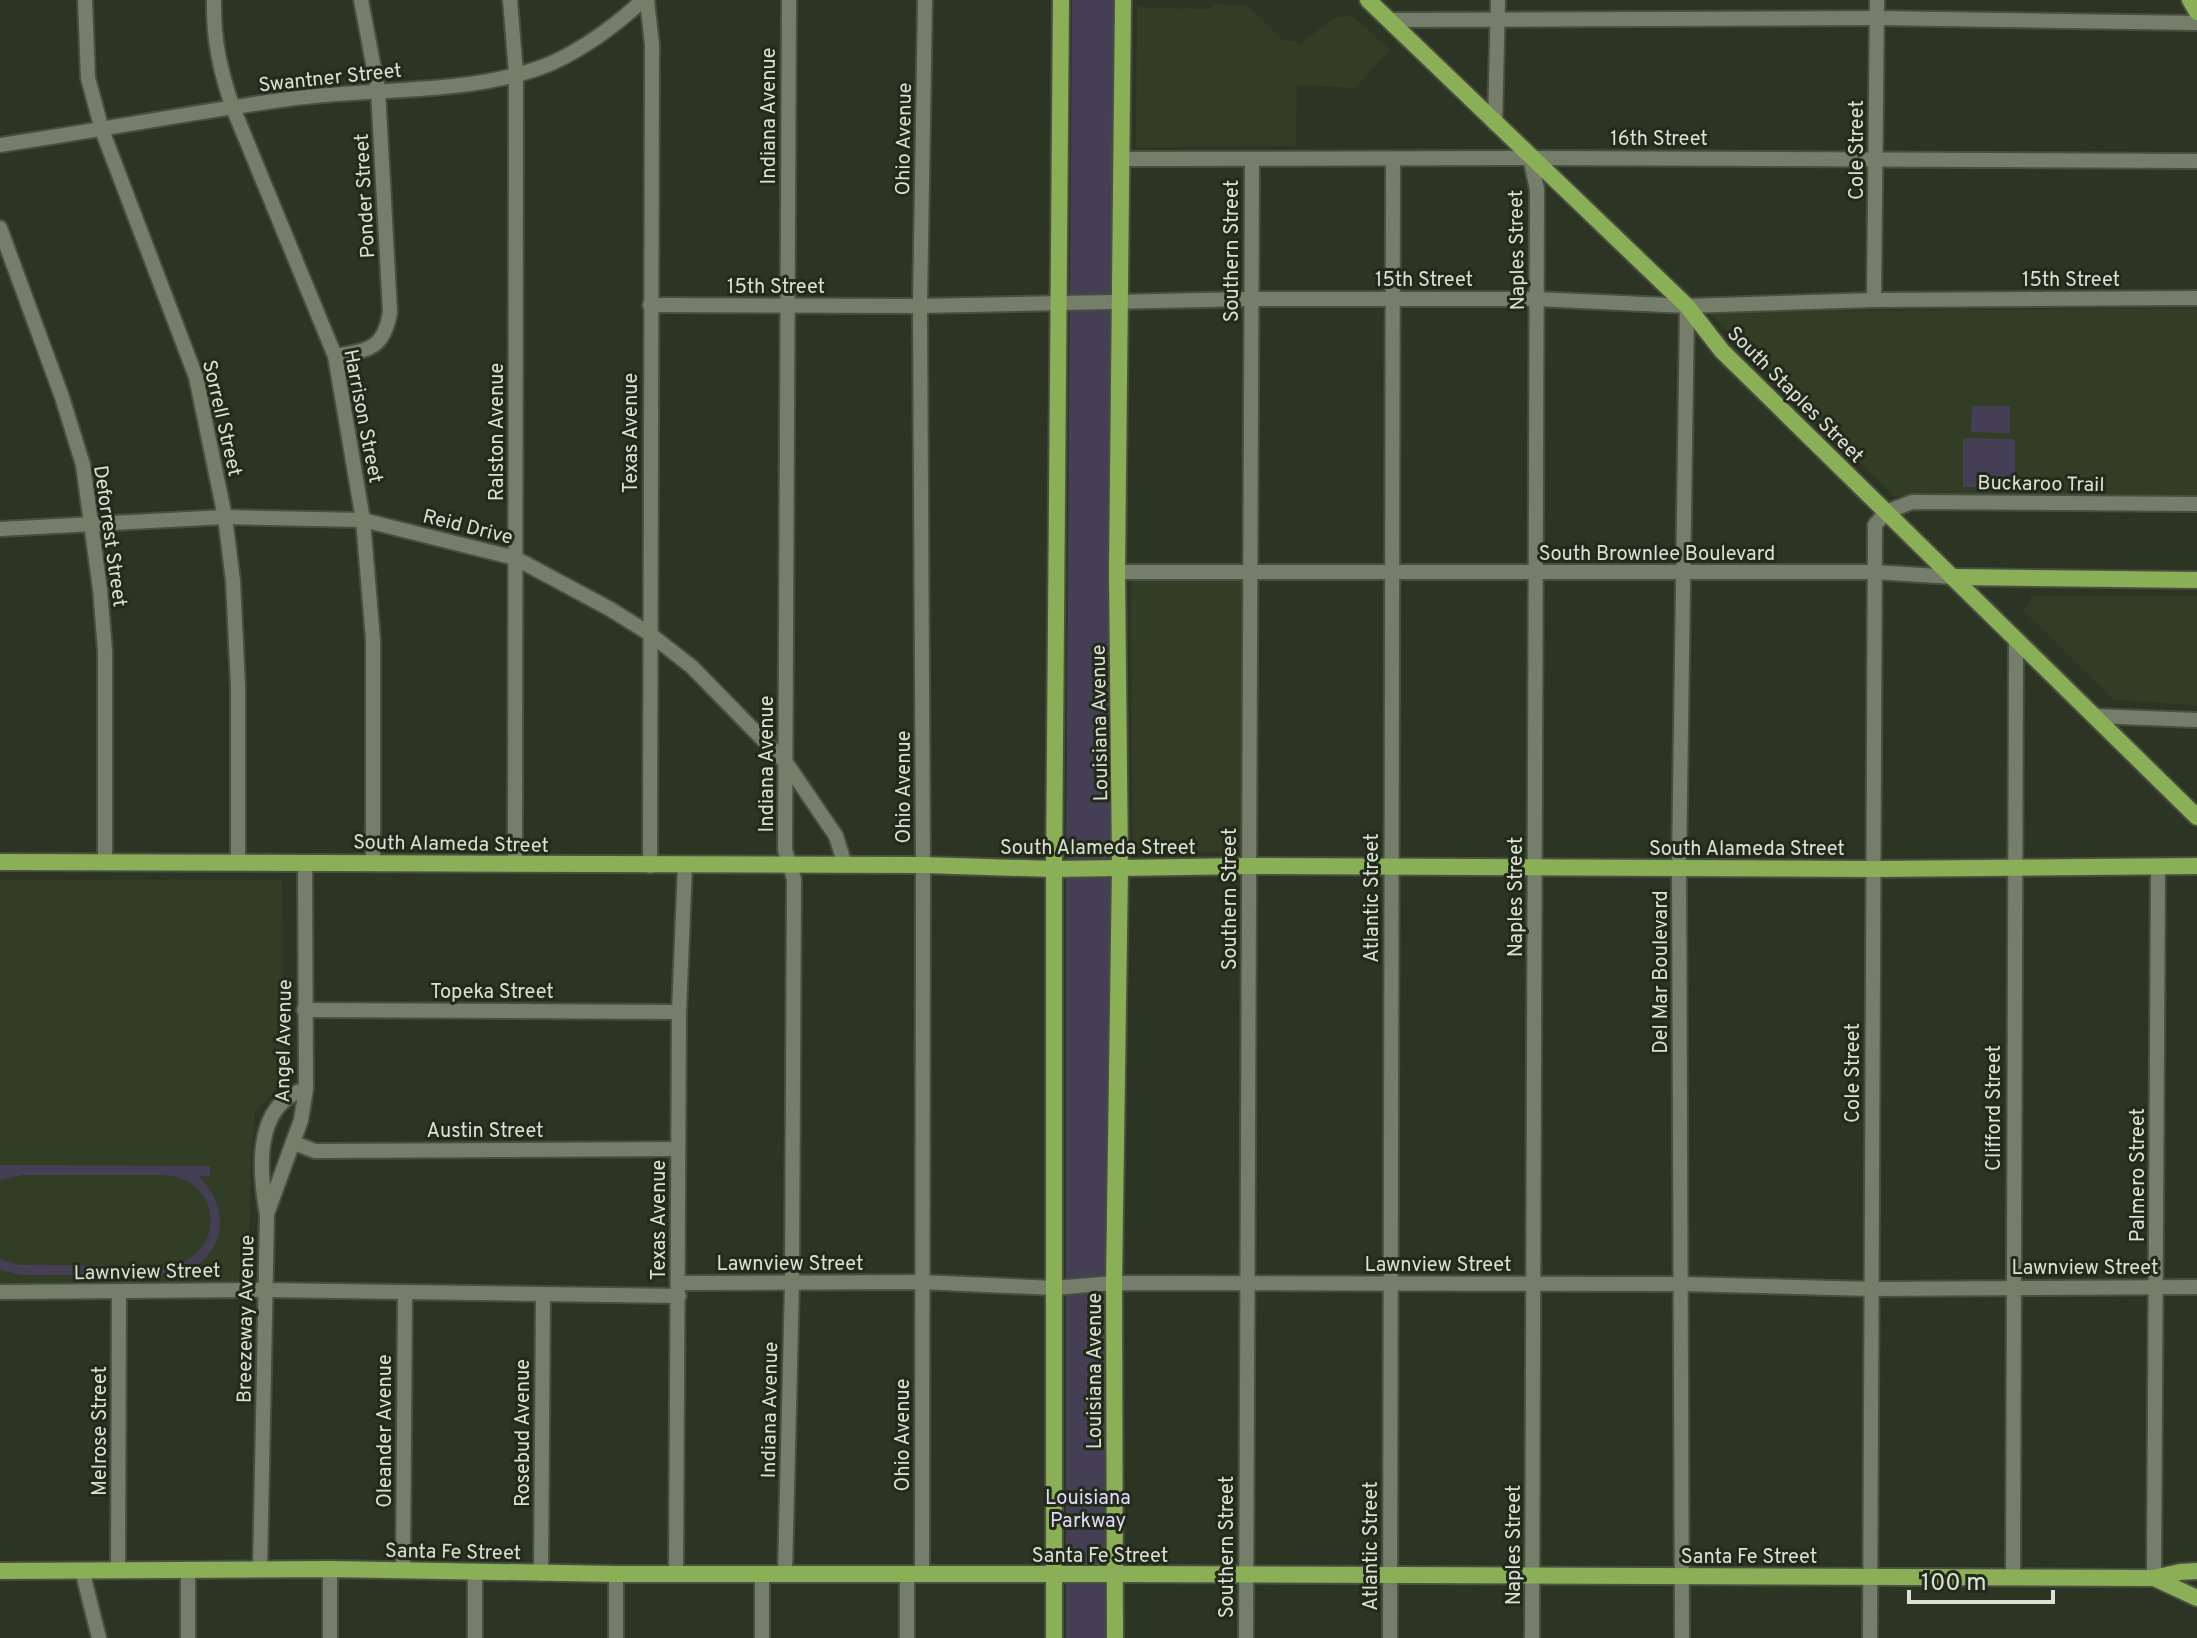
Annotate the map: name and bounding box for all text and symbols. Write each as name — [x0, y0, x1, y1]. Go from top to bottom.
street label: Indiana Avenue — [757, 48, 783, 184]
street label: Swantner Street — [257, 59, 403, 99]
street label: Ohio Avenue — [891, 82, 919, 196]
street label: Cole Street — [1845, 100, 1871, 200]
street label: 16th Street — [1610, 127, 1708, 153]
street label: Ponder Street — [350, 133, 382, 259]
street label: Southern Street — [1220, 180, 1246, 322]
street label: Naples Street — [1504, 189, 1532, 310]
street label: 15th Street — [1375, 268, 1473, 294]
street label: 15th Street — [2022, 268, 2120, 294]
street label: 15th Street — [727, 275, 825, 301]
street label: South Staples Street — [1721, 321, 1869, 469]
street label: Harrison Street — [336, 347, 388, 486]
street label: Sorrell Street — [195, 358, 247, 479]
street label: Ralston Avenue — [485, 363, 511, 501]
street label: Texas Avenue — [619, 373, 645, 493]
street label: Deforrest Street — [86, 464, 132, 609]
street label: Buckaroo Trail — [1977, 471, 2105, 499]
street label: Reid Drive — [420, 504, 515, 552]
street label: South Brownlee Boulevard — [1539, 542, 1775, 568]
street label: Louisiana Avenue — [1087, 644, 1115, 801]
street label: Indiana Avenue — [755, 696, 781, 832]
street label: Ohio Avenue — [892, 731, 918, 843]
street label: Southern Street — [1218, 828, 1244, 970]
street label: South Alameda Street — [353, 830, 549, 860]
street label: Atlantic Street — [1360, 833, 1386, 963]
street label: South Alameda Street — [1000, 836, 1196, 862]
street label: Naples Street — [1504, 837, 1530, 957]
street label: South Alameda Street — [1649, 837, 1845, 863]
street label: Del Mar Boulevard — [1649, 890, 1675, 1054]
street label: Angel Avenue — [271, 979, 299, 1103]
street label: Topeka Street — [430, 980, 554, 1006]
street label: Cole Street — [1841, 1023, 1867, 1123]
street label: Clifford Street — [1982, 1045, 2008, 1171]
street label: Palmero Street — [2126, 1108, 2152, 1242]
street label: Austin Street — [426, 1119, 544, 1145]
street label: Texas Avenue — [647, 1160, 673, 1280]
street label: Breezeway Avenue — [233, 1235, 261, 1403]
street label: Lawnview Street — [717, 1252, 863, 1278]
street label: Lawnview Street — [1365, 1253, 1511, 1279]
street label: Lawnview Street — [2012, 1256, 2158, 1282]
street label: Lawnview Street — [73, 1259, 221, 1287]
street label: Louisiana Avenue — [1083, 1293, 1109, 1449]
street label: Indiana Avenue — [757, 1341, 785, 1479]
street label: Oleander Avenue — [373, 1354, 399, 1508]
street label: Rosebud Avenue — [511, 1359, 537, 1507]
street label: Melrose Street — [88, 1366, 114, 1496]
street label: Ohio Avenue — [891, 1379, 917, 1491]
street label: Southern Street — [1215, 1476, 1241, 1618]
street label: Atlantic Street — [1359, 1481, 1385, 1611]
street label: Naples Street — [1502, 1485, 1528, 1605]
park label: Louisiana Parkway — [1045, 1486, 1131, 1535]
street label: Santa Fe Street — [385, 1539, 521, 1567]
street label: Santa Fe Street — [1032, 1544, 1168, 1570]
street label: Santa Fe Street — [1681, 1545, 1817, 1571]
scale bar — [1909, 1554, 2053, 1604]
text: 100 m — [1921, 1569, 1987, 1599]

